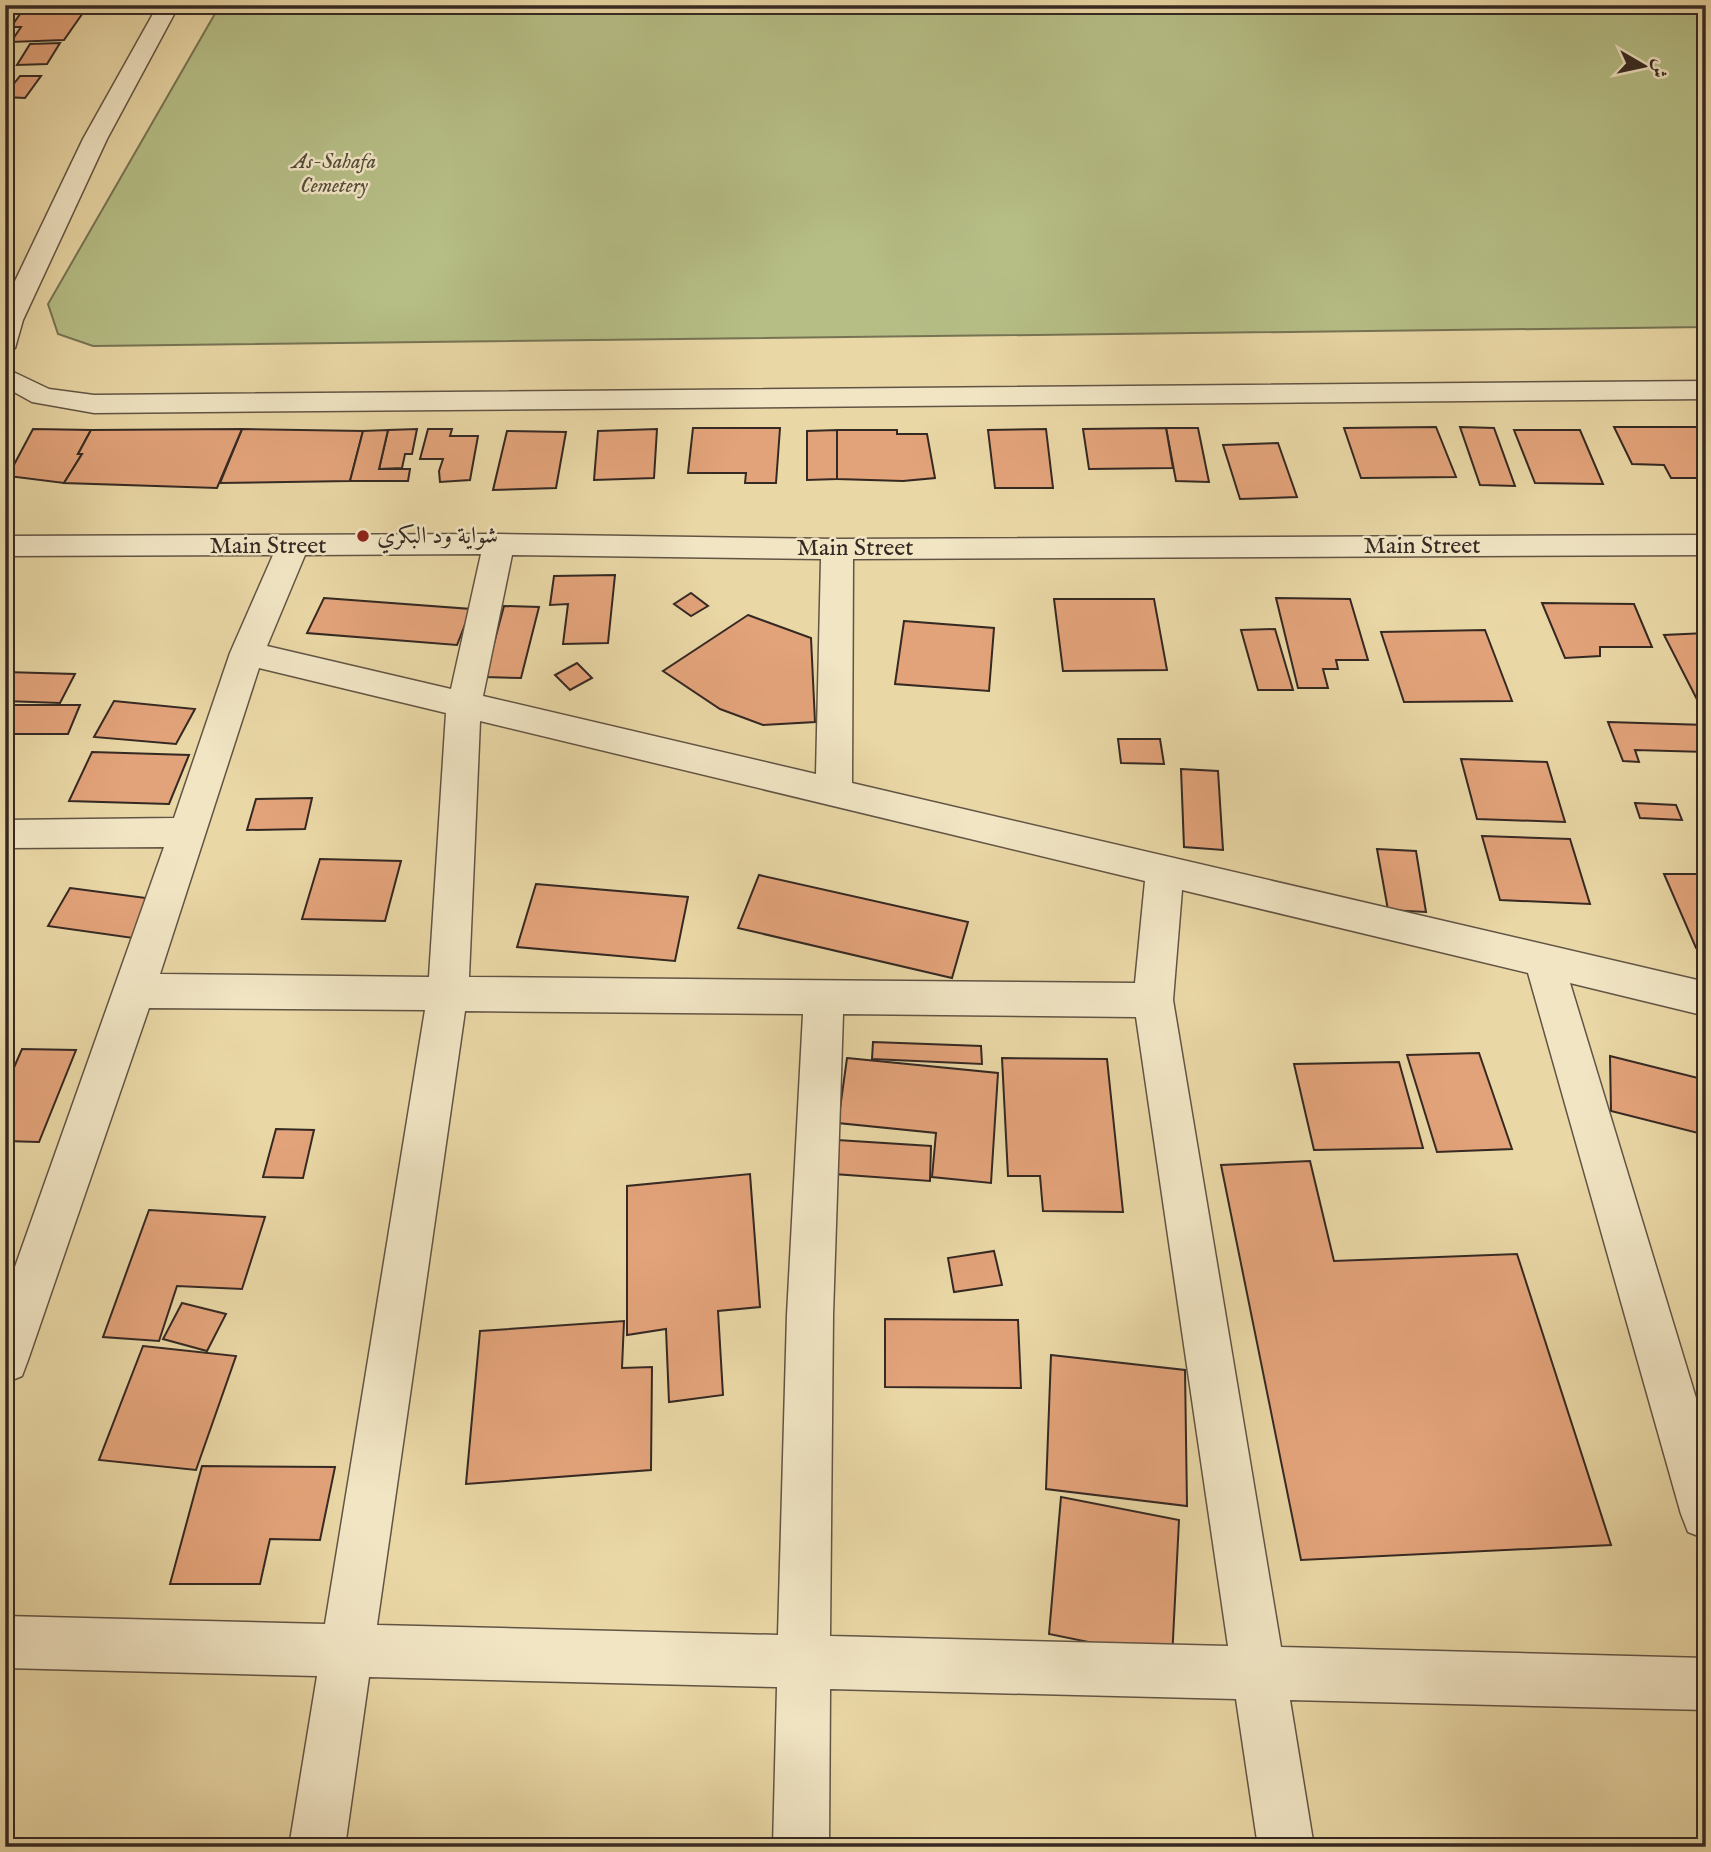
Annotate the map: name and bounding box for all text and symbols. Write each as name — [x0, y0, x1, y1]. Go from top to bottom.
north arrow — [1610, 32, 1680, 102]
text: ش — [1645, 57, 1672, 80]
park label: As-Sahafa Cemetery — [290, 149, 376, 200]
place label: شواية ود البكري — [377, 521, 498, 554]
marker: شواية ود البكري — [355, 528, 371, 544]
street label: Main Street — [209, 531, 327, 562]
street label: Main Street — [1363, 531, 1481, 562]
street label: Main Street — [796, 533, 914, 564]

